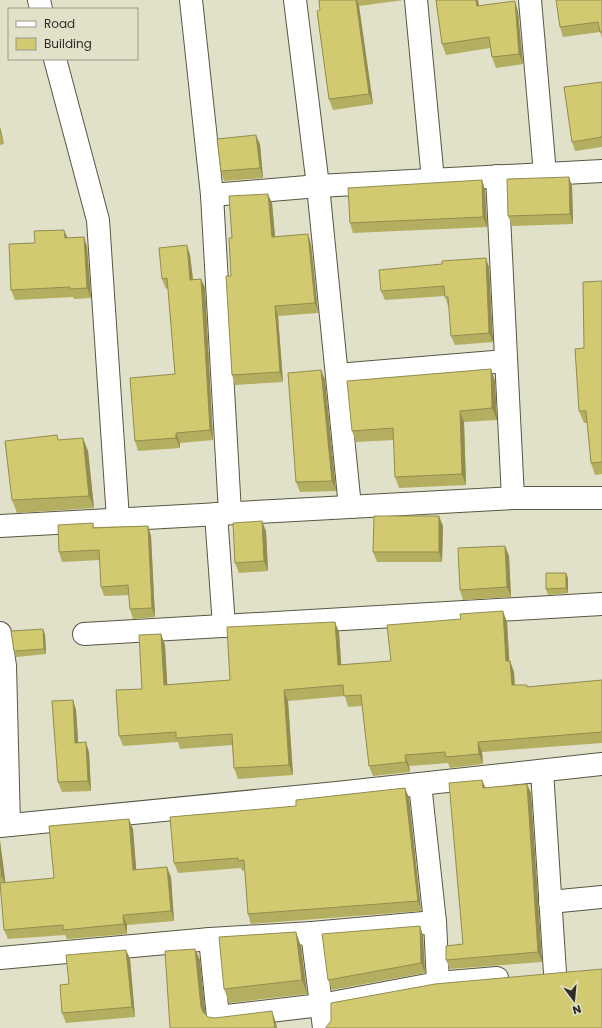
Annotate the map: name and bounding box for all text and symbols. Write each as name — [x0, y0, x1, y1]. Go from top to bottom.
legend — [8, 8, 138, 60]
text: Road — [44, 15, 75, 32]
text: Building — [44, 35, 92, 52]
north arrow — [554, 980, 594, 1020]
text: N — [571, 1001, 583, 1018]

